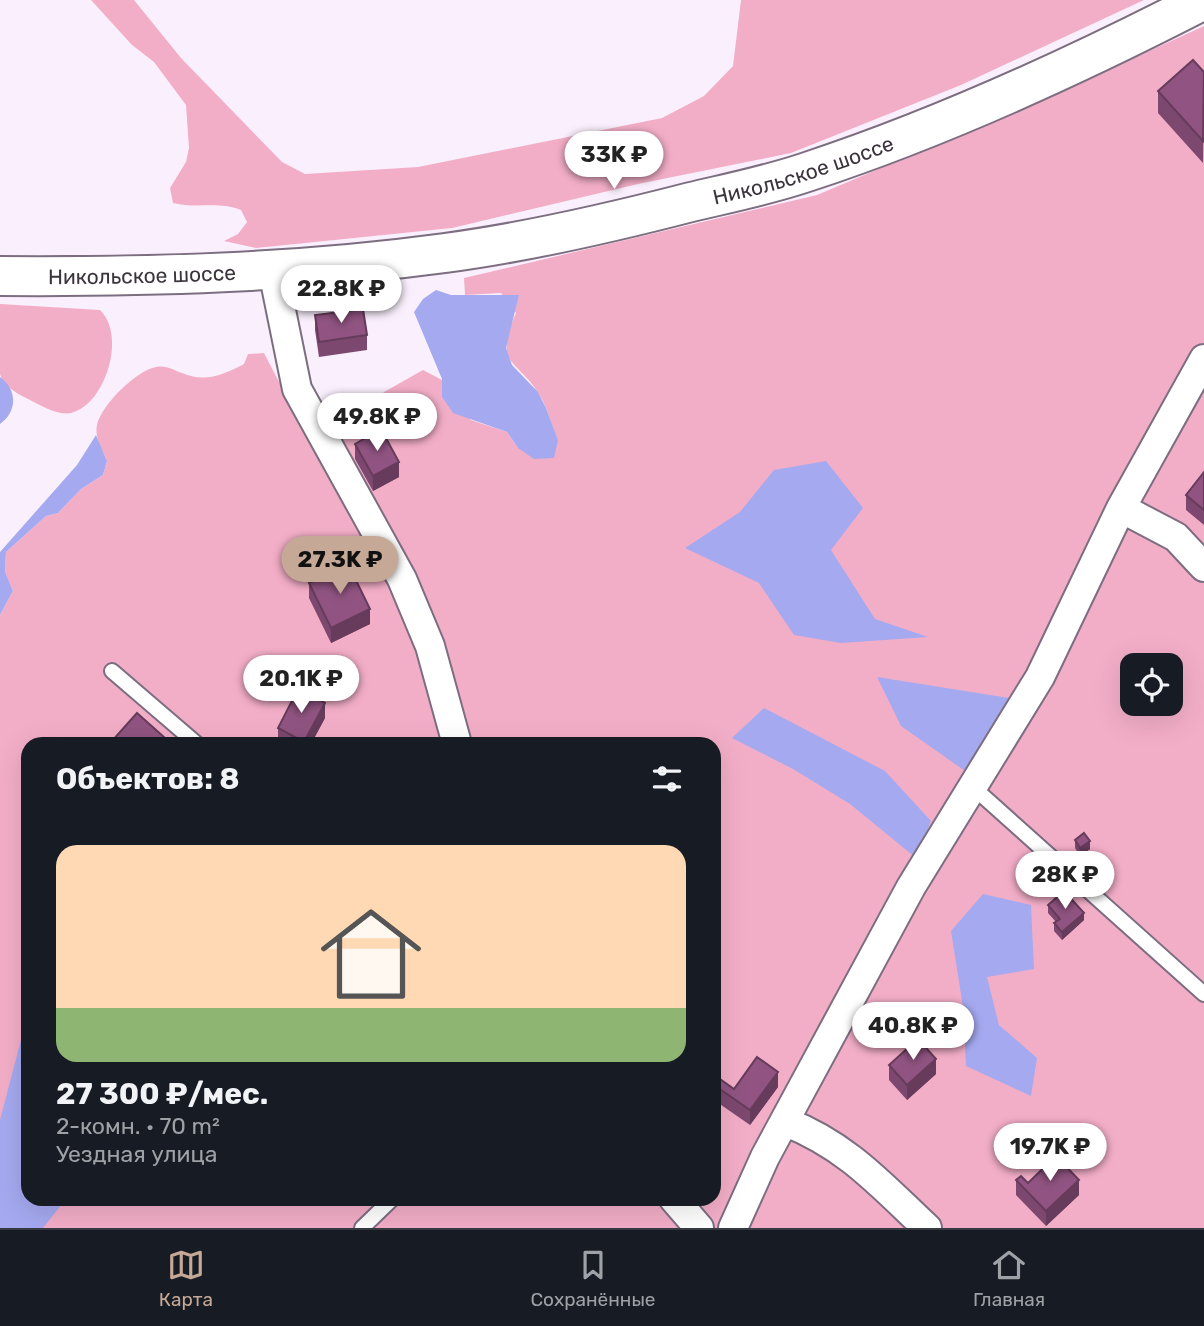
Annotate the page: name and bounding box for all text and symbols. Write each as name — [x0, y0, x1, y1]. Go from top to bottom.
street label: Никольское шоссе — [710, 130, 897, 209]
pin: 33K ₽ — [565, 132, 663, 191]
text: 33K ₽ — [581, 140, 647, 168]
street label: Никольское шоссе — [48, 259, 237, 289]
pin: 22.8K ₽ — [276, 266, 406, 325]
text: 22.8K ₽ — [297, 274, 385, 302]
pin: 49.8K ₽ — [312, 393, 442, 453]
text: 49.8K ₽ — [333, 402, 421, 430]
pin: 27.3K ₽ — [275, 536, 405, 596]
text: 27.3K ₽ — [297, 545, 383, 573]
map controls — [1120, 653, 1183, 716]
button: locate — [1120, 653, 1183, 716]
pin: 20.1K ₽ — [236, 656, 366, 715]
text: 20.1K ₽ — [259, 664, 343, 692]
icon: filters — [648, 760, 686, 798]
text: Объектов: 8 — [56, 761, 240, 797]
pin: 28K ₽ — [1016, 852, 1114, 911]
text: 28K ₽ — [1031, 860, 1099, 888]
icon: home — [308, 891, 434, 1017]
pin: 40.8K ₽ — [848, 1002, 978, 1062]
text: 40.8K ₽ — [868, 1011, 958, 1039]
text: 27 300 ₽/мес. — [56, 1076, 268, 1112]
text: 2-комн. · 70 m² — [56, 1112, 220, 1140]
pin: 19.7K ₽ — [985, 1124, 1115, 1183]
text: 19.7K ₽ — [1010, 1132, 1090, 1160]
text: Уездная улица — [56, 1140, 217, 1168]
tab: Карта — [159, 1246, 213, 1311]
tab: Сохранённые — [530, 1246, 655, 1311]
tab: Главная — [973, 1246, 1045, 1311]

